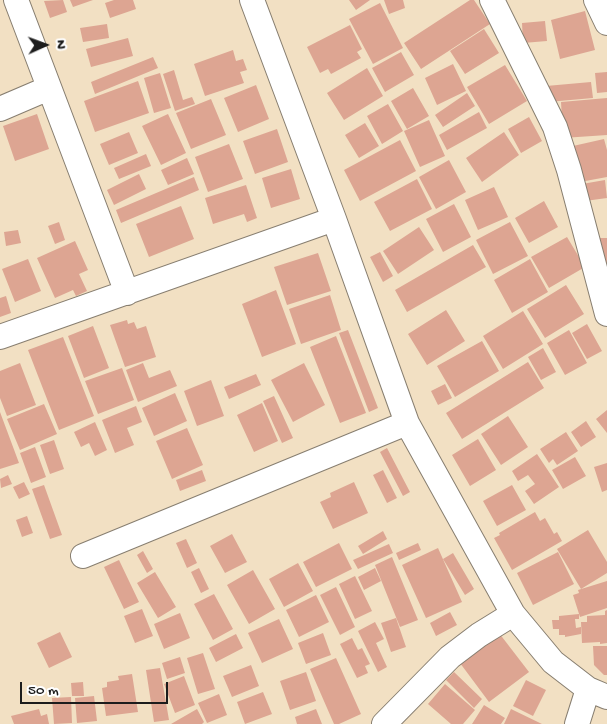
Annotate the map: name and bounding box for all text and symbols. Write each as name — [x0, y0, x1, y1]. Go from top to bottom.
north arrow — [20, 20, 70, 70]
text: N — [52, 40, 69, 49]
scale bar — [22, 672, 170, 704]
text: 50 m — [28, 682, 59, 700]

